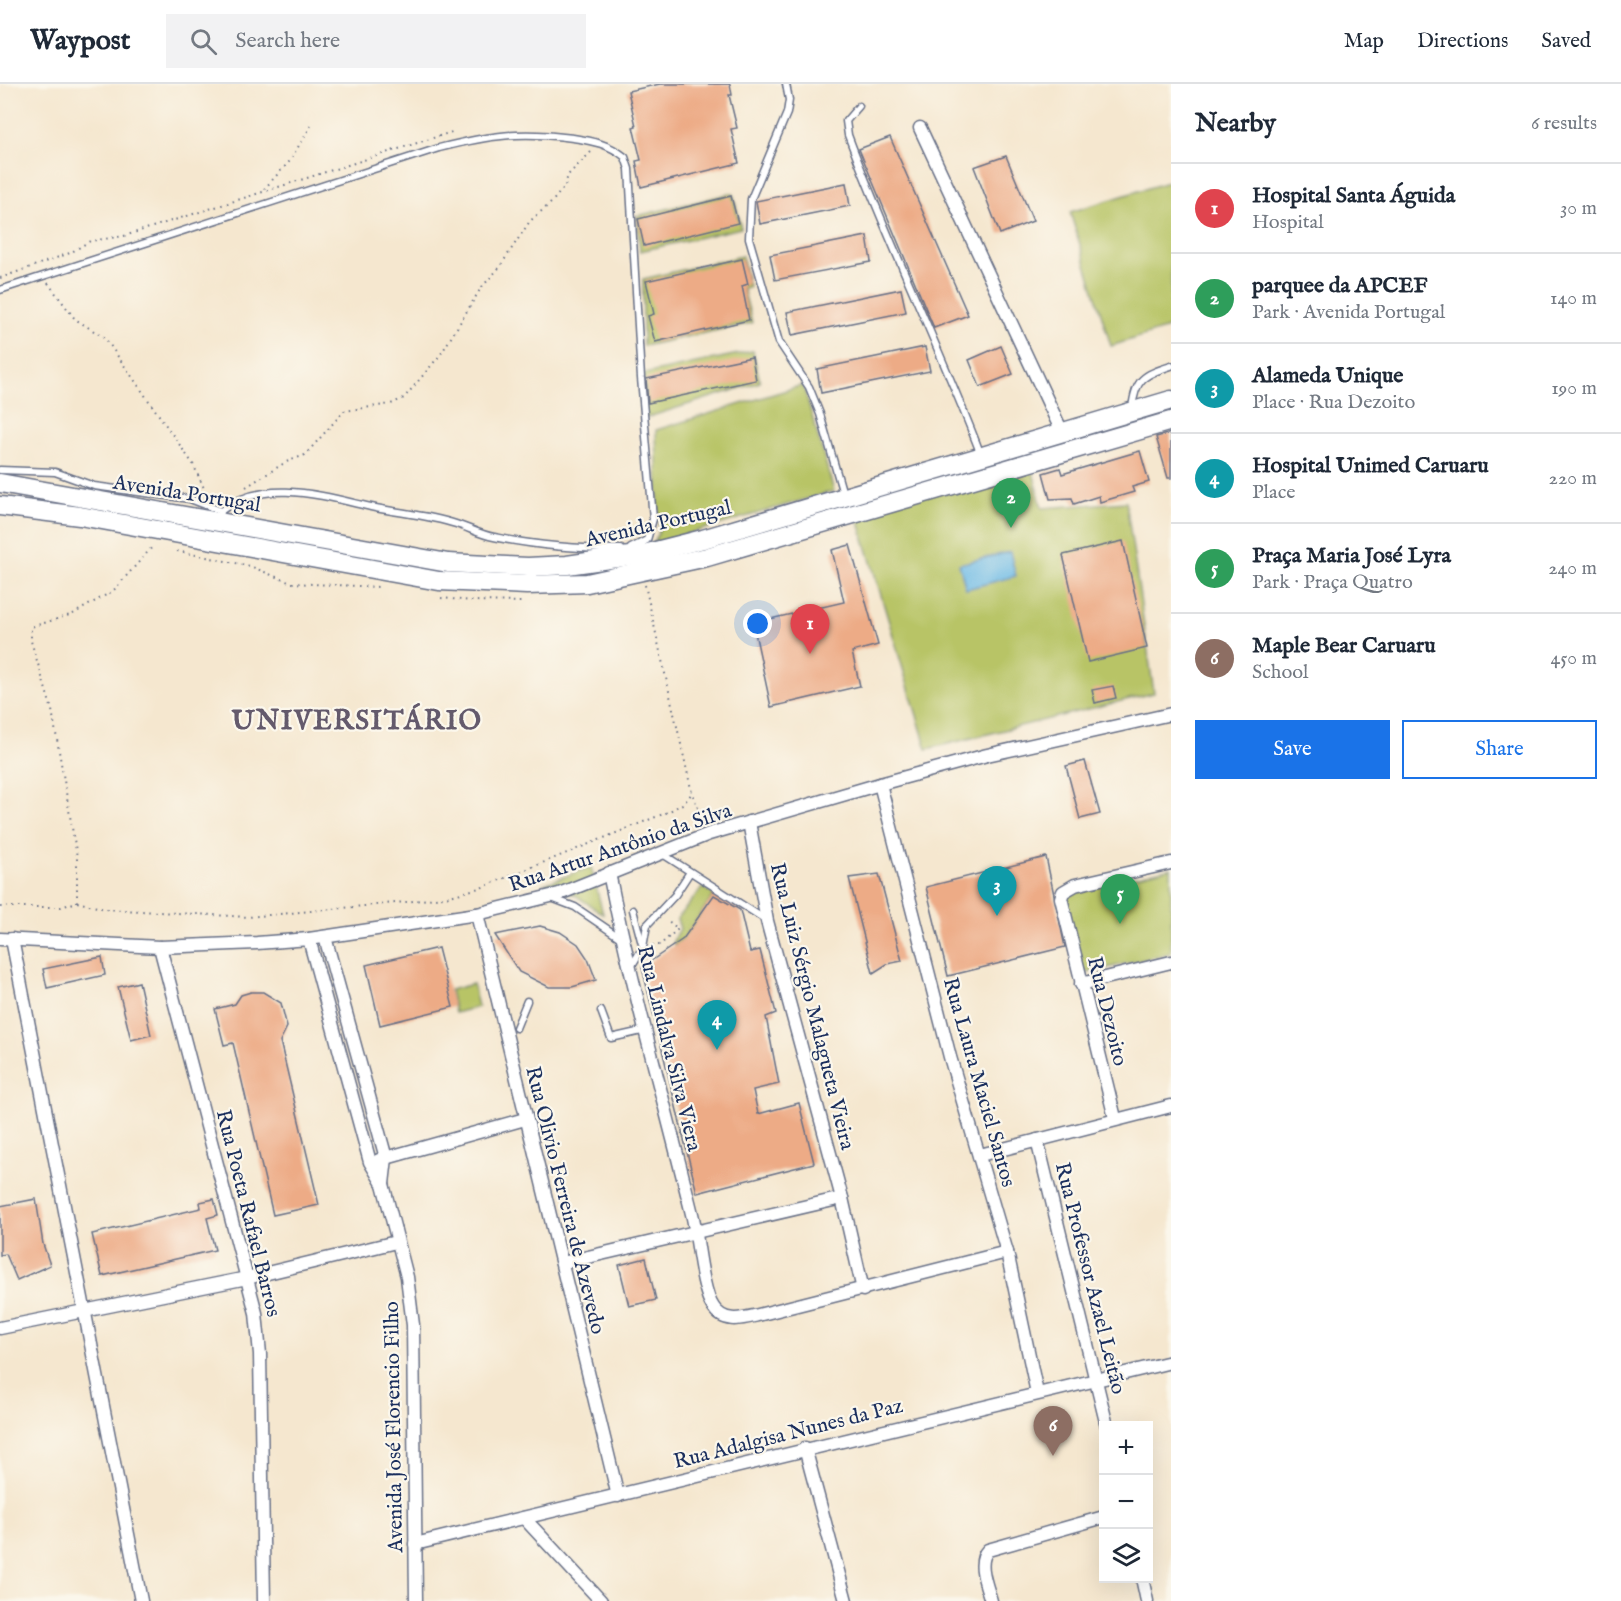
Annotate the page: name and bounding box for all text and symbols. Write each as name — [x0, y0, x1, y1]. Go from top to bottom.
search box — [166, 14, 586, 68]
text: Waypost — [30, 24, 130, 59]
icon: search — [187, 25, 220, 58]
text: Search here — [235, 27, 340, 55]
text: Map — [1344, 28, 1384, 55]
text: Directions — [1417, 28, 1508, 55]
text: Saved — [1541, 28, 1591, 55]
text: Nearby — [1195, 107, 1276, 140]
text: 6 results — [1531, 111, 1597, 136]
text: Hospital Santa Águida — [1252, 182, 1455, 210]
text: 1 — [1211, 196, 1218, 221]
text: 30 m — [1560, 196, 1597, 221]
text: Hospital — [1252, 210, 1324, 235]
text: parquee da APCEF — [1252, 272, 1427, 300]
text: 2 — [1210, 286, 1219, 311]
text: 140 m — [1550, 286, 1597, 311]
text: Park · Avenida Portugal — [1252, 300, 1445, 325]
text: Alameda Unique — [1252, 362, 1403, 390]
text: 3 — [1211, 376, 1218, 401]
text: 190 m — [1551, 376, 1597, 401]
text: Place · Rua Dezoito — [1252, 390, 1415, 415]
text: Hospital Unimed Caruaru — [1252, 452, 1489, 480]
text: 4 — [1210, 466, 1219, 491]
text: 220 m — [1549, 466, 1597, 491]
street label: Avenida Portugal — [110, 469, 263, 520]
pin: 2 — [992, 478, 1030, 528]
text: Place — [1252, 480, 1295, 505]
street label: Avenida Portugal — [582, 494, 734, 555]
text: Praça Maria José Lyra — [1252, 542, 1451, 570]
text: 5 — [1211, 556, 1218, 581]
text: 240 m — [1548, 556, 1597, 581]
text: Park · Praça Quatro — [1252, 570, 1413, 595]
pin: 1 — [790, 604, 830, 654]
your location — [743, 609, 772, 638]
text: Maple Bear Caruaru — [1252, 632, 1436, 660]
text: 6 — [1210, 646, 1219, 671]
text: 450 m — [1550, 646, 1597, 671]
text: School — [1252, 660, 1308, 685]
district label: UNIVERSITÁRIO — [231, 703, 482, 739]
button: Save — [1195, 720, 1390, 779]
button: Share — [1402, 720, 1597, 779]
street label: Rua Artur Antônio da Silva — [505, 797, 736, 899]
street label: Rua Luiz Sérgio Malagueta Vieira — [763, 860, 861, 1154]
pin: 3 — [978, 866, 1016, 916]
pin: 5 — [1100, 874, 1140, 924]
street label: Rua Lindalva Silva Viera — [630, 943, 707, 1155]
street label: Rua Dezoito — [1080, 954, 1133, 1069]
street label: Rua Laura Maciel Santos — [936, 974, 1021, 1190]
pin: 4 — [698, 1000, 736, 1050]
street label: Rua Olivio Ferreira de Azevedo — [518, 1064, 611, 1337]
street label: Rua Poeta Rafael Barros — [209, 1107, 286, 1320]
street label: Rua Professor Azael Leitão — [1048, 1160, 1131, 1397]
street label: Avenida José Florencio Filho — [379, 1301, 410, 1554]
street label: Rua Adalgisa Nunes da Paz — [671, 1393, 906, 1476]
pin: 6 — [1034, 1406, 1072, 1456]
map controls — [1099, 1421, 1153, 1583]
button: + — [1099, 1421, 1153, 1475]
button: − — [1099, 1475, 1153, 1529]
button: layers — [1099, 1529, 1153, 1583]

